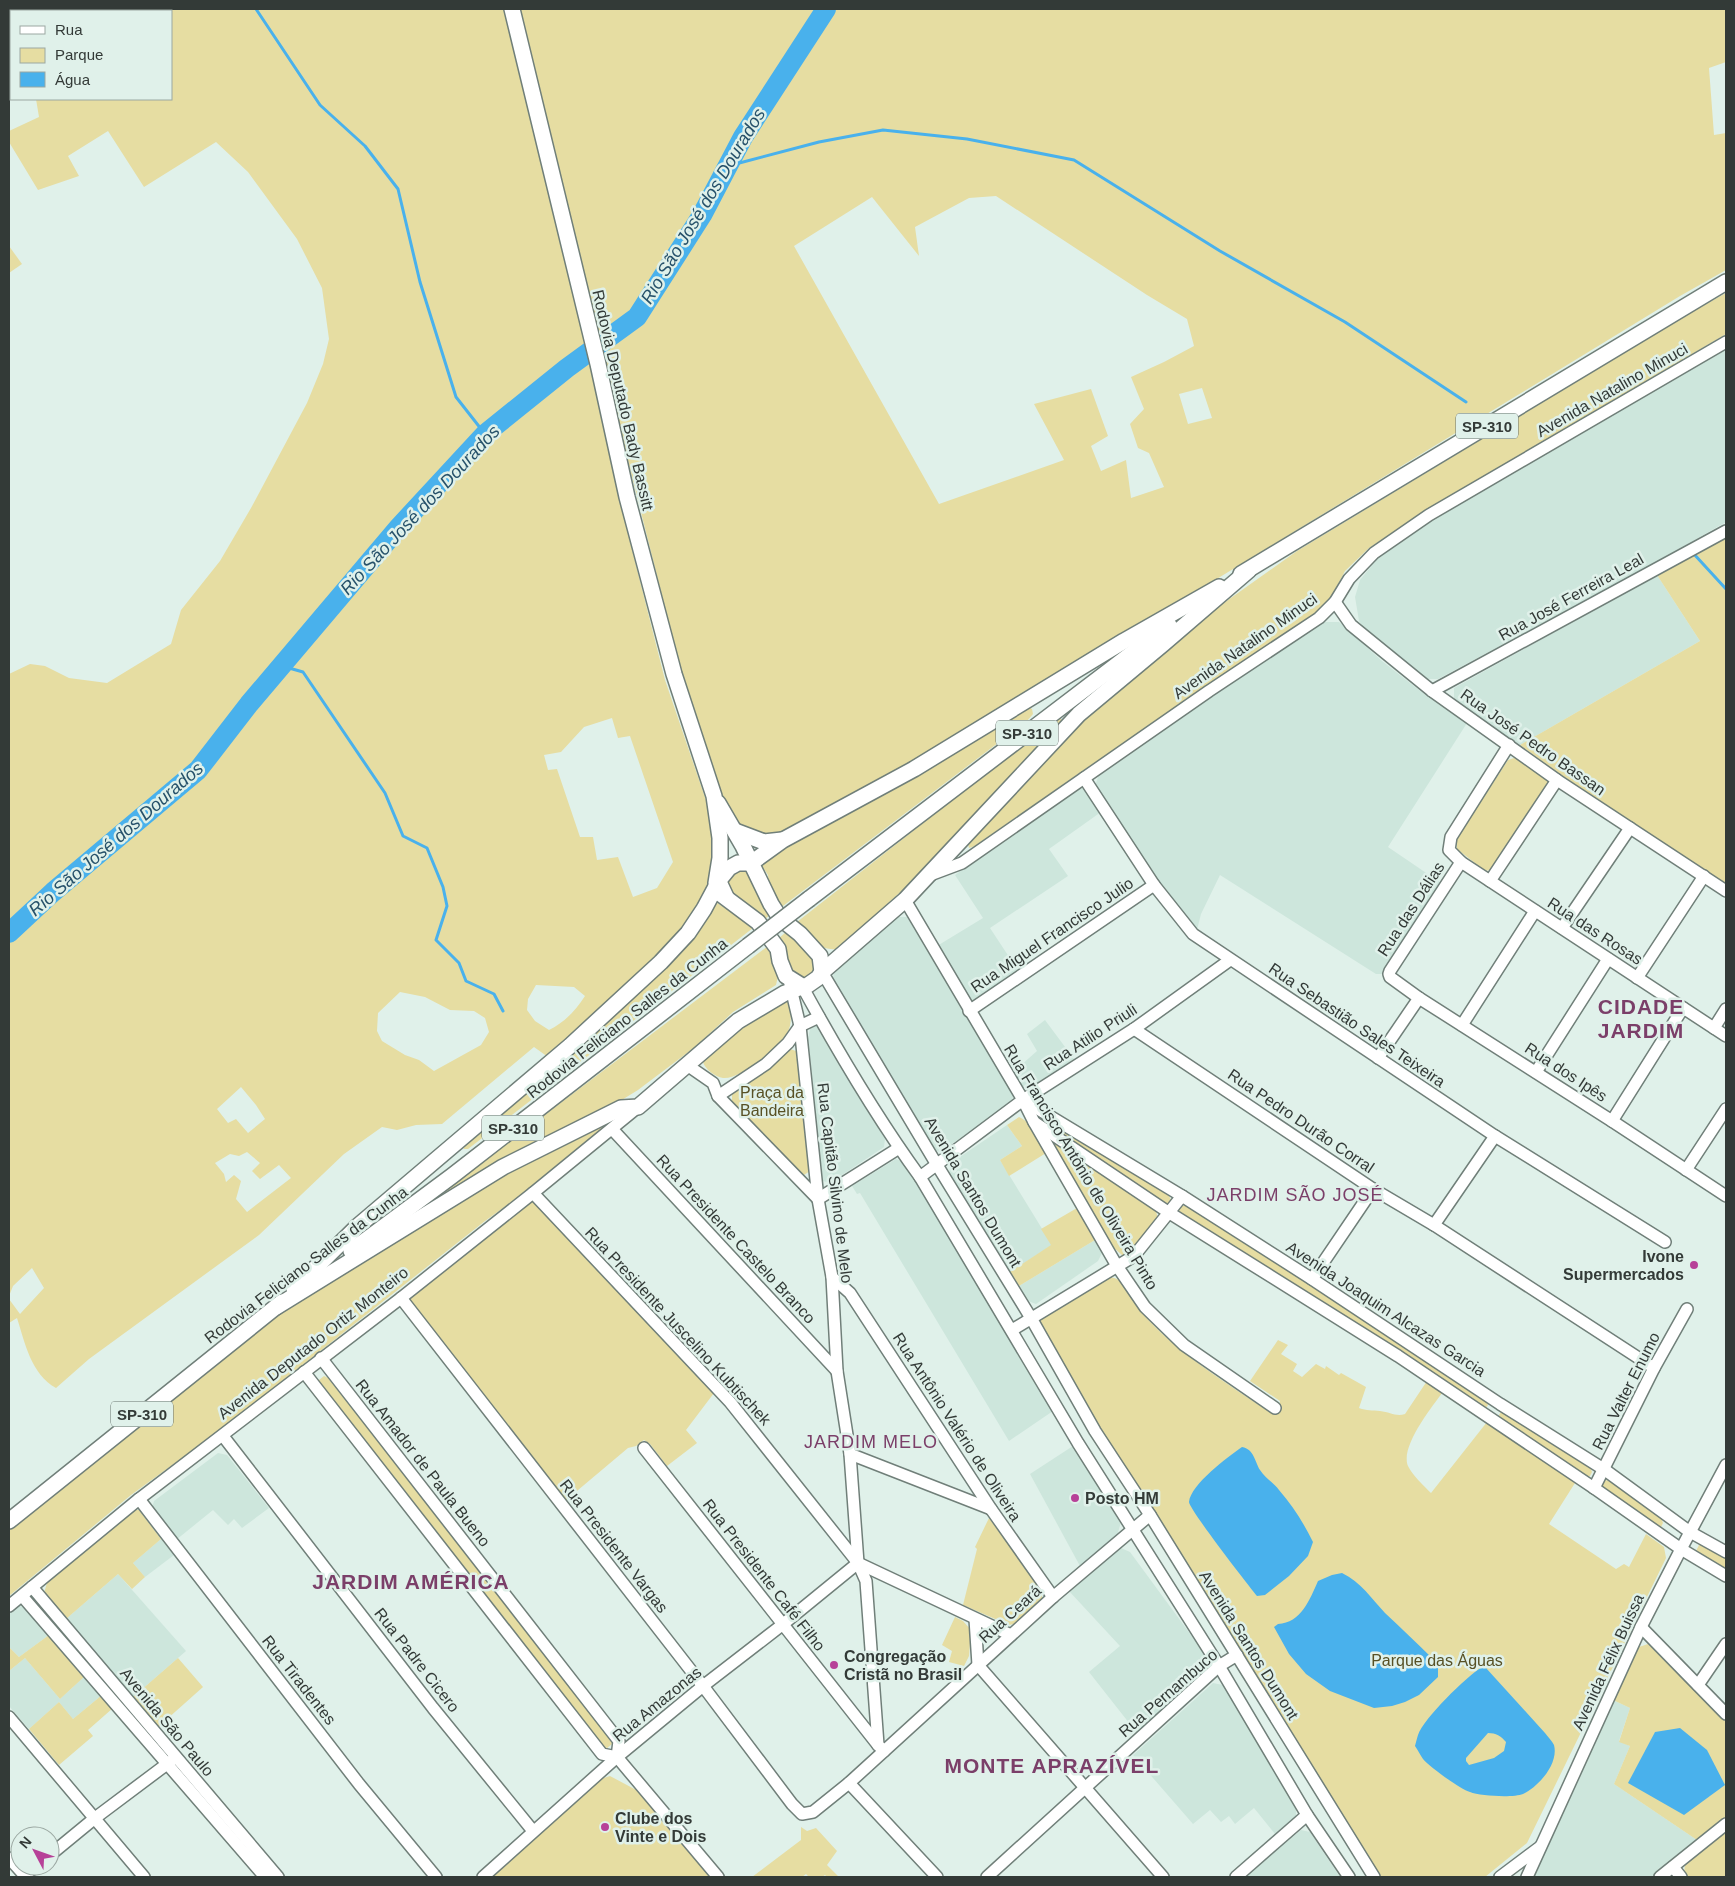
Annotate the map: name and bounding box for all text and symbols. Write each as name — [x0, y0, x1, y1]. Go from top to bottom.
legend — [10, 10, 172, 100]
text: Rua — [55, 21, 83, 38]
text: Parque — [55, 46, 103, 63]
text: Água — [55, 71, 91, 88]
water label: Rio São José dos Dourados — [637, 105, 769, 307]
street label: Rodovia Deputado Bady Bassitt — [589, 288, 657, 513]
street label: Avenida Natalino Minuci — [1534, 340, 1690, 440]
road number: SP-310 — [1456, 414, 1518, 438]
water label: Rio São José dos Dourados — [336, 421, 504, 599]
street label: Rua José Ferreira Leal — [1496, 550, 1646, 644]
street label: Avenida Natalino Minuci — [1170, 590, 1320, 702]
street label: Rua José Pedro Bassan — [1457, 686, 1609, 798]
road number: SP-310 — [996, 720, 1058, 746]
water label: Rio São José dos Dourados — [25, 758, 207, 920]
street label: Rua das Dálias — [1374, 859, 1448, 959]
street label: Rua Miguel Francisco Julio — [968, 874, 1136, 996]
street label: Rua das Rosas — [1544, 894, 1646, 968]
street label: Rodovia Feliciano Salles da Cunha — [524, 935, 730, 1101]
street label: Rua Sebastião Sales Teixeira — [1266, 960, 1448, 1090]
district label: CIDADE JARDIM — [1598, 995, 1684, 1042]
street label: Rua Atilio Priuli — [1040, 1001, 1140, 1073]
street label: Rua dos Ipês — [1522, 1039, 1610, 1105]
street label: Rua Francisco Antônio de Oliveira Pinto — [1001, 1041, 1161, 1293]
street label: Rua Pedro Durão Corral — [1225, 1066, 1377, 1176]
street label: Rua Capitão Silvino de Melo — [814, 1082, 856, 1284]
park label: Praça da Bandeira — [740, 1084, 804, 1119]
street label: Avenida Santos Dumont — [921, 1114, 1025, 1271]
road number: SP-310 — [482, 1116, 544, 1140]
street label: Rua Presidente Castelo Branco — [653, 1151, 819, 1327]
street label: Rodovia Feliciano Salles da Cunha — [201, 1183, 411, 1347]
district label: JARDIM SÃO JOSÉ — [1206, 1184, 1384, 1205]
street label: Rua Presidente Juscelino Kubtischek — [582, 1224, 775, 1429]
street label: Avenida Joaquim Alcazas Garcia — [1283, 1238, 1489, 1380]
place label: Ivone Supermercados — [1563, 1248, 1684, 1283]
marker: Ivone Supermercados — [1688, 1259, 1700, 1271]
street label: Avenida Deputado Ortiz Monteiro — [215, 1264, 411, 1422]
street label: Rua Valter Enumo — [1589, 1329, 1663, 1453]
street label: Rua Antônio Valério de Oliveira — [890, 1330, 1024, 1524]
street label: Rua Amador de Paula Bueno — [352, 1376, 494, 1550]
road number: SP-310 — [111, 1402, 173, 1426]
district label: JARDIM MELO — [804, 1432, 938, 1452]
street label: Rua Presidente Vargas — [557, 1476, 671, 1616]
place label: Posto HM — [1085, 1490, 1159, 1507]
marker: Posto HM — [1069, 1492, 1081, 1504]
street label: Rua Presidente Café Filho — [700, 1496, 829, 1654]
street label: Avenida Santos Dumont — [1196, 1567, 1302, 1723]
district label: JARDIM AMÉRICA — [312, 1570, 510, 1593]
street label: Rua Ceará — [976, 1582, 1045, 1646]
street label: Avenida Félix Buissa — [1569, 1591, 1647, 1733]
street label: Rua Padre Cicero — [371, 1605, 463, 1715]
street label: Rua Tiradentes — [259, 1632, 339, 1728]
street label: Rua Pernambuco — [1115, 1646, 1221, 1740]
place label: Congregação Cristã no Brasil — [844, 1648, 962, 1683]
park label: Parque das Águas — [1371, 1651, 1503, 1669]
marker: Congregação Cristã no Brasil — [828, 1659, 840, 1671]
street label: Rua Amazonas — [609, 1663, 705, 1745]
street label: Avenida São Paulo — [117, 1665, 217, 1780]
district label: MONTE APRAZÍVEL — [945, 1754, 1159, 1777]
place label: Clube dos Vinte e Dois — [615, 1810, 706, 1845]
marker: Clube dos Vinte e Dois — [599, 1821, 611, 1833]
north arrow — [10, 1826, 60, 1876]
text: N — [16, 1833, 35, 1852]

